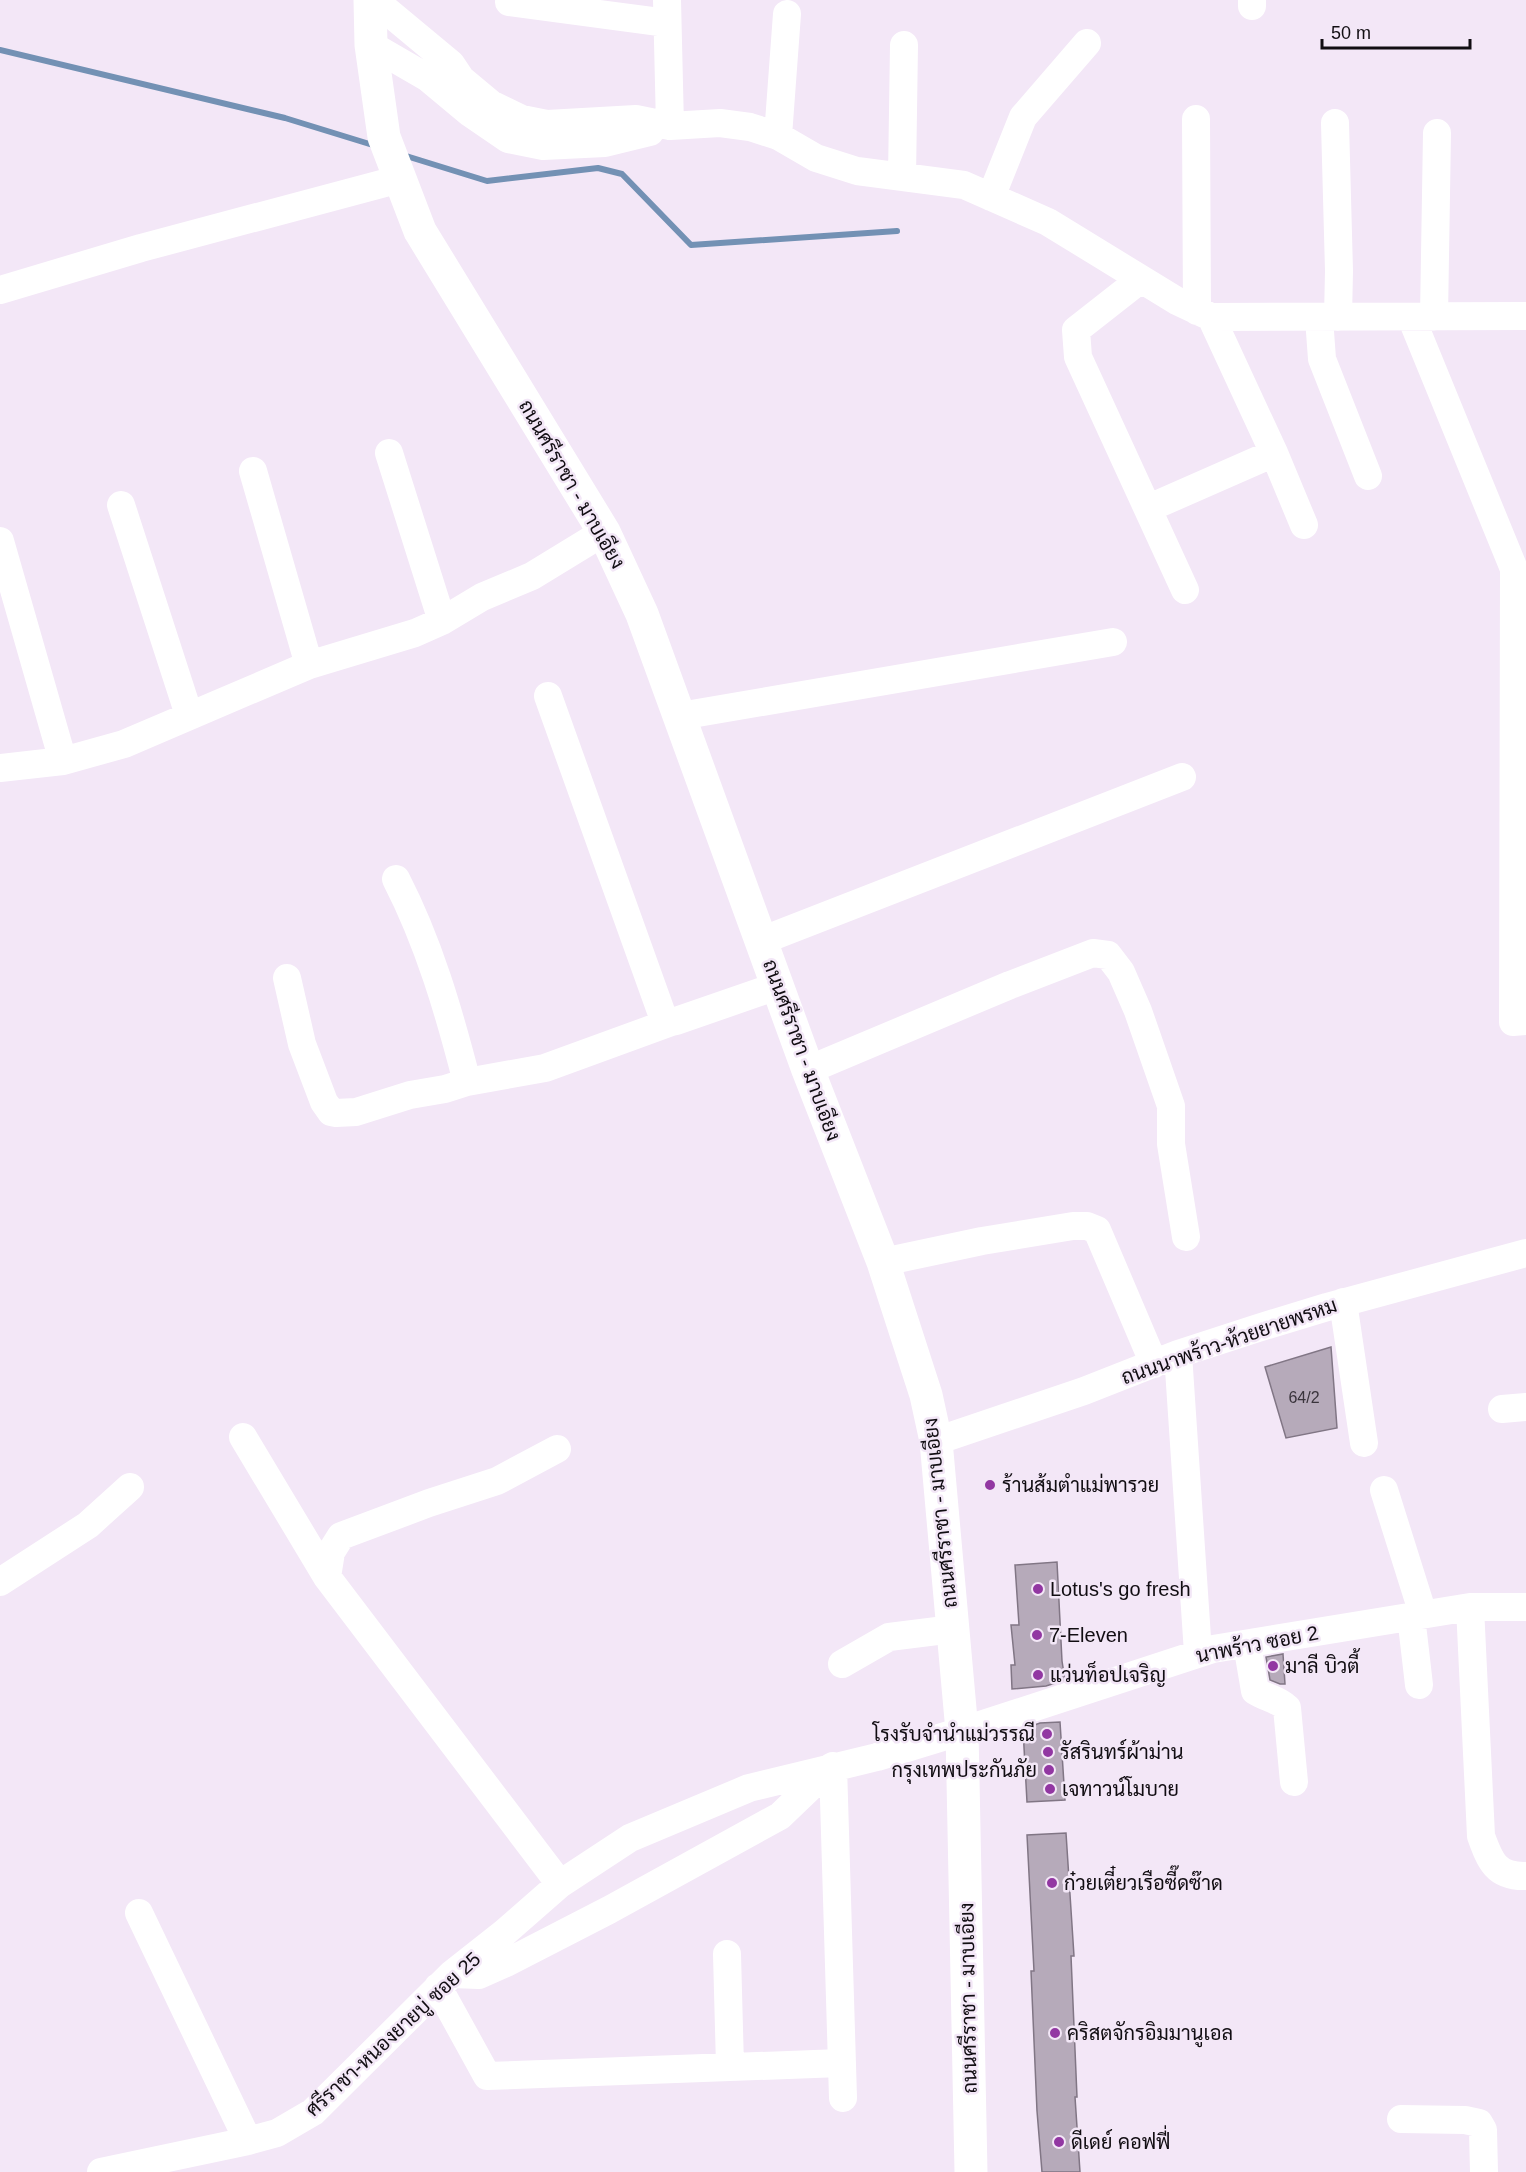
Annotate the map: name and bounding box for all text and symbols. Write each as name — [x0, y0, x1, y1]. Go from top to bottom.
scale bar — [1322, 12, 1470, 50]
text: 50 m — [1331, 23, 1371, 43]
street label: ถนนศรีราชา - มาบเอียง — [515, 395, 631, 572]
street label: ถนนศรีราชา - มาบเอียง — [759, 956, 847, 1144]
street label: ถนนนาพร้าว-ห้วยยายพรหม — [1118, 1293, 1340, 1388]
house number: 64/2 — [1288, 1389, 1320, 1406]
street label: ถนนศรีราชา - มาบเอียง — [917, 1417, 961, 1609]
place label: ร้านส้มตำแม่พารวย — [1002, 1473, 1159, 1496]
marker: ร้านส้มตำแม่พารวย — [983, 1478, 997, 1492]
place label: Lotus's go fresh — [1050, 1578, 1191, 1600]
marker: Lotus's go fresh — [1031, 1582, 1045, 1596]
street label: นาพร้าว ซอย 2 — [1194, 1620, 1320, 1667]
place label: 7-Eleven — [1049, 1624, 1128, 1646]
marker: 7-Eleven — [1030, 1628, 1044, 1642]
place label: มาลี บิวตี้ — [1285, 1648, 1360, 1677]
marker: มาลี บิวตี้ — [1266, 1659, 1280, 1673]
place label: แว่นท็อปเจริญ — [1050, 1660, 1166, 1687]
marker: แว่นท็อปเจริญ — [1031, 1668, 1045, 1682]
place label: โรงรับจำนำแม่วรรณี — [872, 1721, 1035, 1745]
marker: โรงรับจำนำแม่วรรณี — [1040, 1727, 1054, 1741]
place label: รัสรินทร์ผ้าม่าน — [1060, 1738, 1183, 1763]
marker: รัสรินทร์ผ้าม่าน — [1041, 1745, 1055, 1759]
place label: กรุงเทพประกันภัย — [892, 1758, 1037, 1784]
marker: กรุงเทพประกันภัย — [1042, 1763, 1056, 1777]
place label: เจทาวน์โมบาย — [1062, 1775, 1179, 1800]
marker: เจทาวน์โมบาย — [1043, 1782, 1057, 1796]
place label: ก๋วยเตี๋ยวเรือซี๊ดซ๊าด — [1064, 1865, 1223, 1894]
marker: ก๋วยเตี๋ยวเรือซี๊ดซ๊าด — [1045, 1876, 1059, 1890]
street label: ถนนศรีราชา - มาบเอียง — [953, 1902, 981, 2094]
street label: ศรีราชา-หนองยายบู่ ซอย 25 — [300, 1946, 487, 2123]
place label: คริสตจักรอิมมานูเอล — [1067, 2021, 1233, 2048]
marker: คริสตจักรอิมมานูเอล — [1048, 2026, 1062, 2040]
place label: ดีเดย์ คอฟฟี่ — [1071, 2125, 1170, 2153]
marker: ดีเดย์ คอฟฟี่ — [1052, 2135, 1066, 2149]

